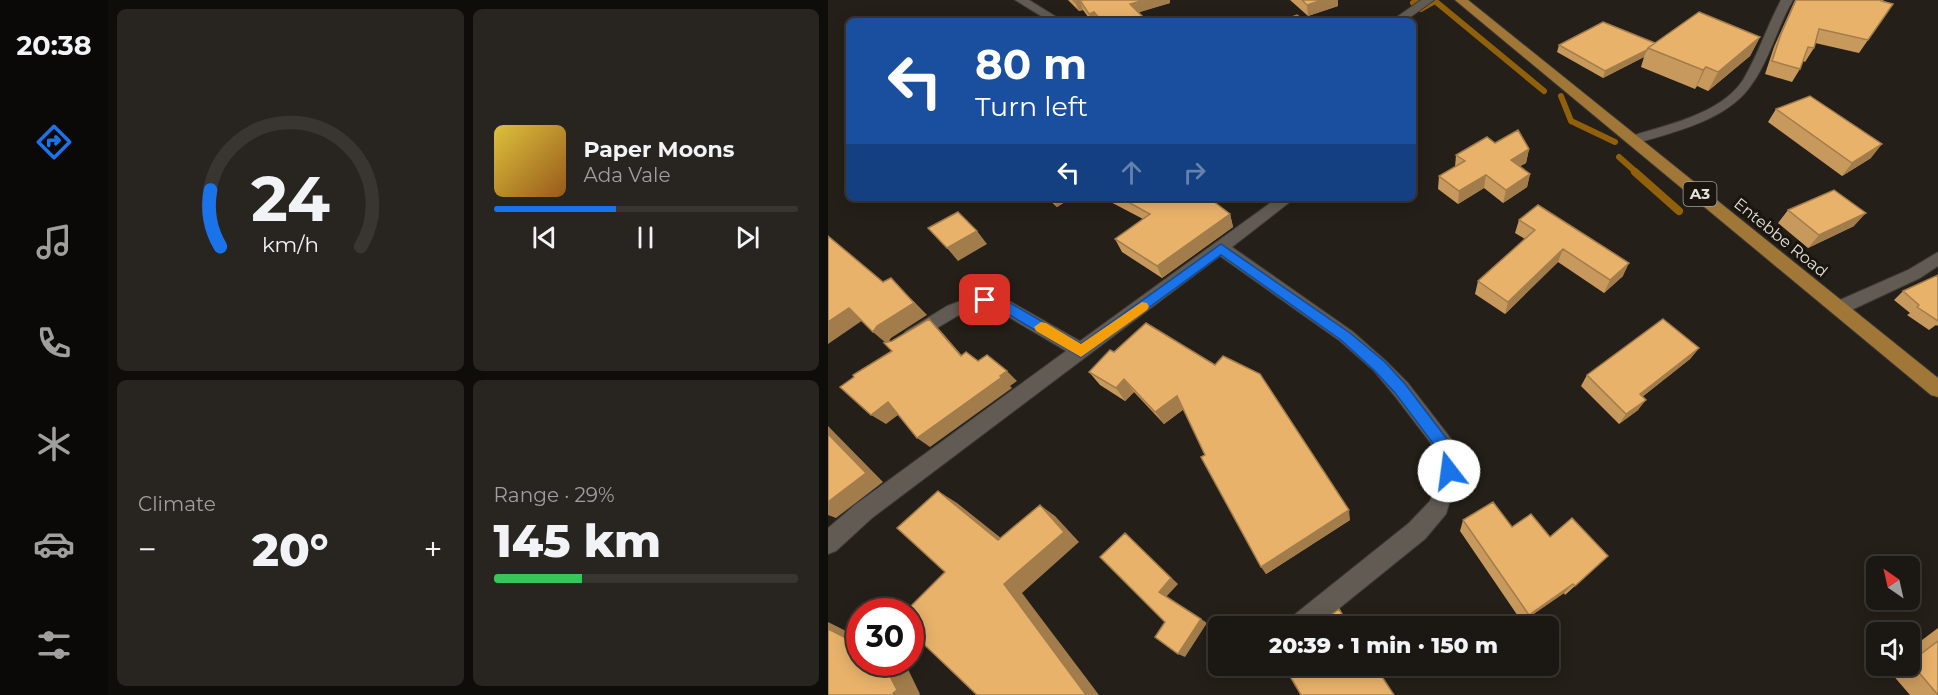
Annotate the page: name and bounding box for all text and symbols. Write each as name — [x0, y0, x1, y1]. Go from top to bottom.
text: 20:38 — [16, 29, 92, 62]
text: 80 m — [975, 38, 1087, 90]
icon: left — [876, 42, 954, 120]
text: Turn left — [975, 90, 1088, 123]
icon: directions — [33, 121, 75, 163]
text: Paper Moons — [584, 136, 734, 163]
icon: left — [1052, 156, 1085, 189]
icon: ahead — [1115, 156, 1148, 189]
icon: right — [1178, 156, 1211, 189]
text: 24 — [251, 161, 330, 237]
text: Ada Vale — [584, 163, 670, 187]
road number: A3 — [1684, 182, 1716, 206]
street label: Entebbe Road — [1730, 194, 1831, 281]
icon: music — [33, 221, 75, 263]
icon: previous — [528, 221, 561, 254]
icon: pause — [629, 221, 662, 254]
icon: next — [731, 221, 764, 254]
text: km/h — [262, 231, 319, 257]
pin — [959, 274, 1010, 325]
icon: arrive — [968, 283, 1001, 316]
icon: phone — [33, 322, 75, 364]
icon: climate — [33, 423, 75, 465]
position arrow — [1417, 439, 1481, 503]
text: Range · 29% — [494, 483, 615, 507]
text: Climate — [138, 492, 216, 516]
text: 145 km — [494, 513, 661, 568]
text: 20° — [252, 522, 329, 577]
icon: car — [33, 523, 75, 565]
text: − — [138, 529, 157, 569]
text: + — [424, 529, 442, 569]
north arrow — [1866, 556, 1920, 610]
map controls — [1866, 556, 1920, 676]
speed limit sign: 30 — [846, 598, 924, 676]
button: sound — [1866, 622, 1920, 676]
icon: filters — [33, 624, 75, 666]
text: 20:39 · 1 min · 150 m — [1269, 632, 1498, 659]

